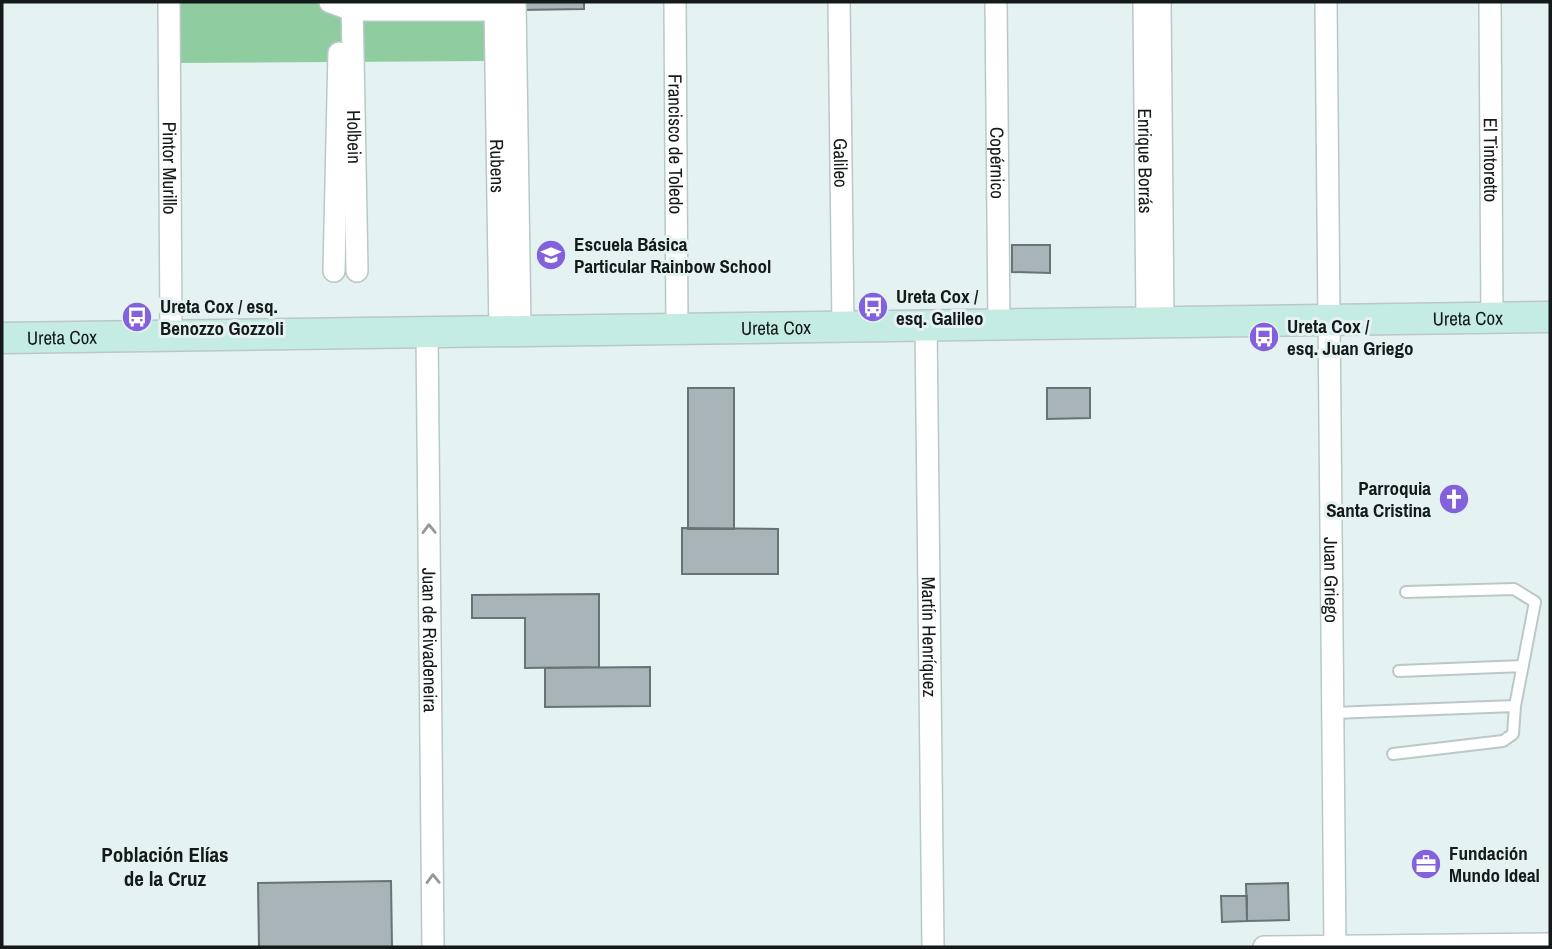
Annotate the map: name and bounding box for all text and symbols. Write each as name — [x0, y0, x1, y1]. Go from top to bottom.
street label: Francisco de Toledo — [662, 74, 689, 214]
street label: Enrique Borrás — [1132, 108, 1159, 214]
street label: Holbein — [341, 110, 368, 164]
street label: El Tintoretto — [1478, 118, 1504, 202]
street label: Pintor Murillo — [157, 122, 183, 214]
street label: Copérnico — [984, 127, 1011, 199]
street label: Galileo — [828, 138, 854, 188]
street label: Rubens — [484, 139, 511, 193]
place label: Escuela Básica Particular Rainbow School — [574, 231, 771, 279]
school or university icon: Escuela Básica Particular Rainbow School — [534, 238, 568, 272]
place label: Ureta Cox / esq. Galileo — [896, 283, 983, 331]
bus stop icon: Ureta Cox / esq. Galileo — [856, 290, 890, 324]
place label: Ureta Cox / esq. Benozzo Gozzoli — [160, 293, 284, 341]
bus stop icon: Ureta Cox / esq. Benozzo Gozzoli — [120, 300, 154, 334]
street label: Ureta Cox — [1433, 305, 1503, 332]
place label: Ureta Cox / esq. Juan Griego — [1287, 313, 1413, 361]
street label: Ureta Cox — [741, 314, 811, 341]
bus stop icon: Ureta Cox / esq. Juan Griego — [1247, 320, 1281, 354]
street label: Ureta Cox — [27, 324, 97, 351]
place label: Parroquia Santa Cristina — [1326, 475, 1431, 523]
church icon: Parroquia Santa Cristina — [1437, 482, 1471, 516]
one-way arrow — [421, 523, 437, 534]
street label: Juan Griego — [1318, 537, 1345, 623]
street label: Juan de Rivadeneira — [416, 567, 444, 713]
street label: Martín Henríquez — [916, 577, 943, 698]
district label: Población Elías de la Cruz — [101, 840, 229, 893]
place label: Fundación Mundo Ideal — [1449, 840, 1540, 888]
office icon: Fundación Mundo Ideal — [1409, 847, 1443, 881]
one-way arrow — [425, 873, 441, 884]

